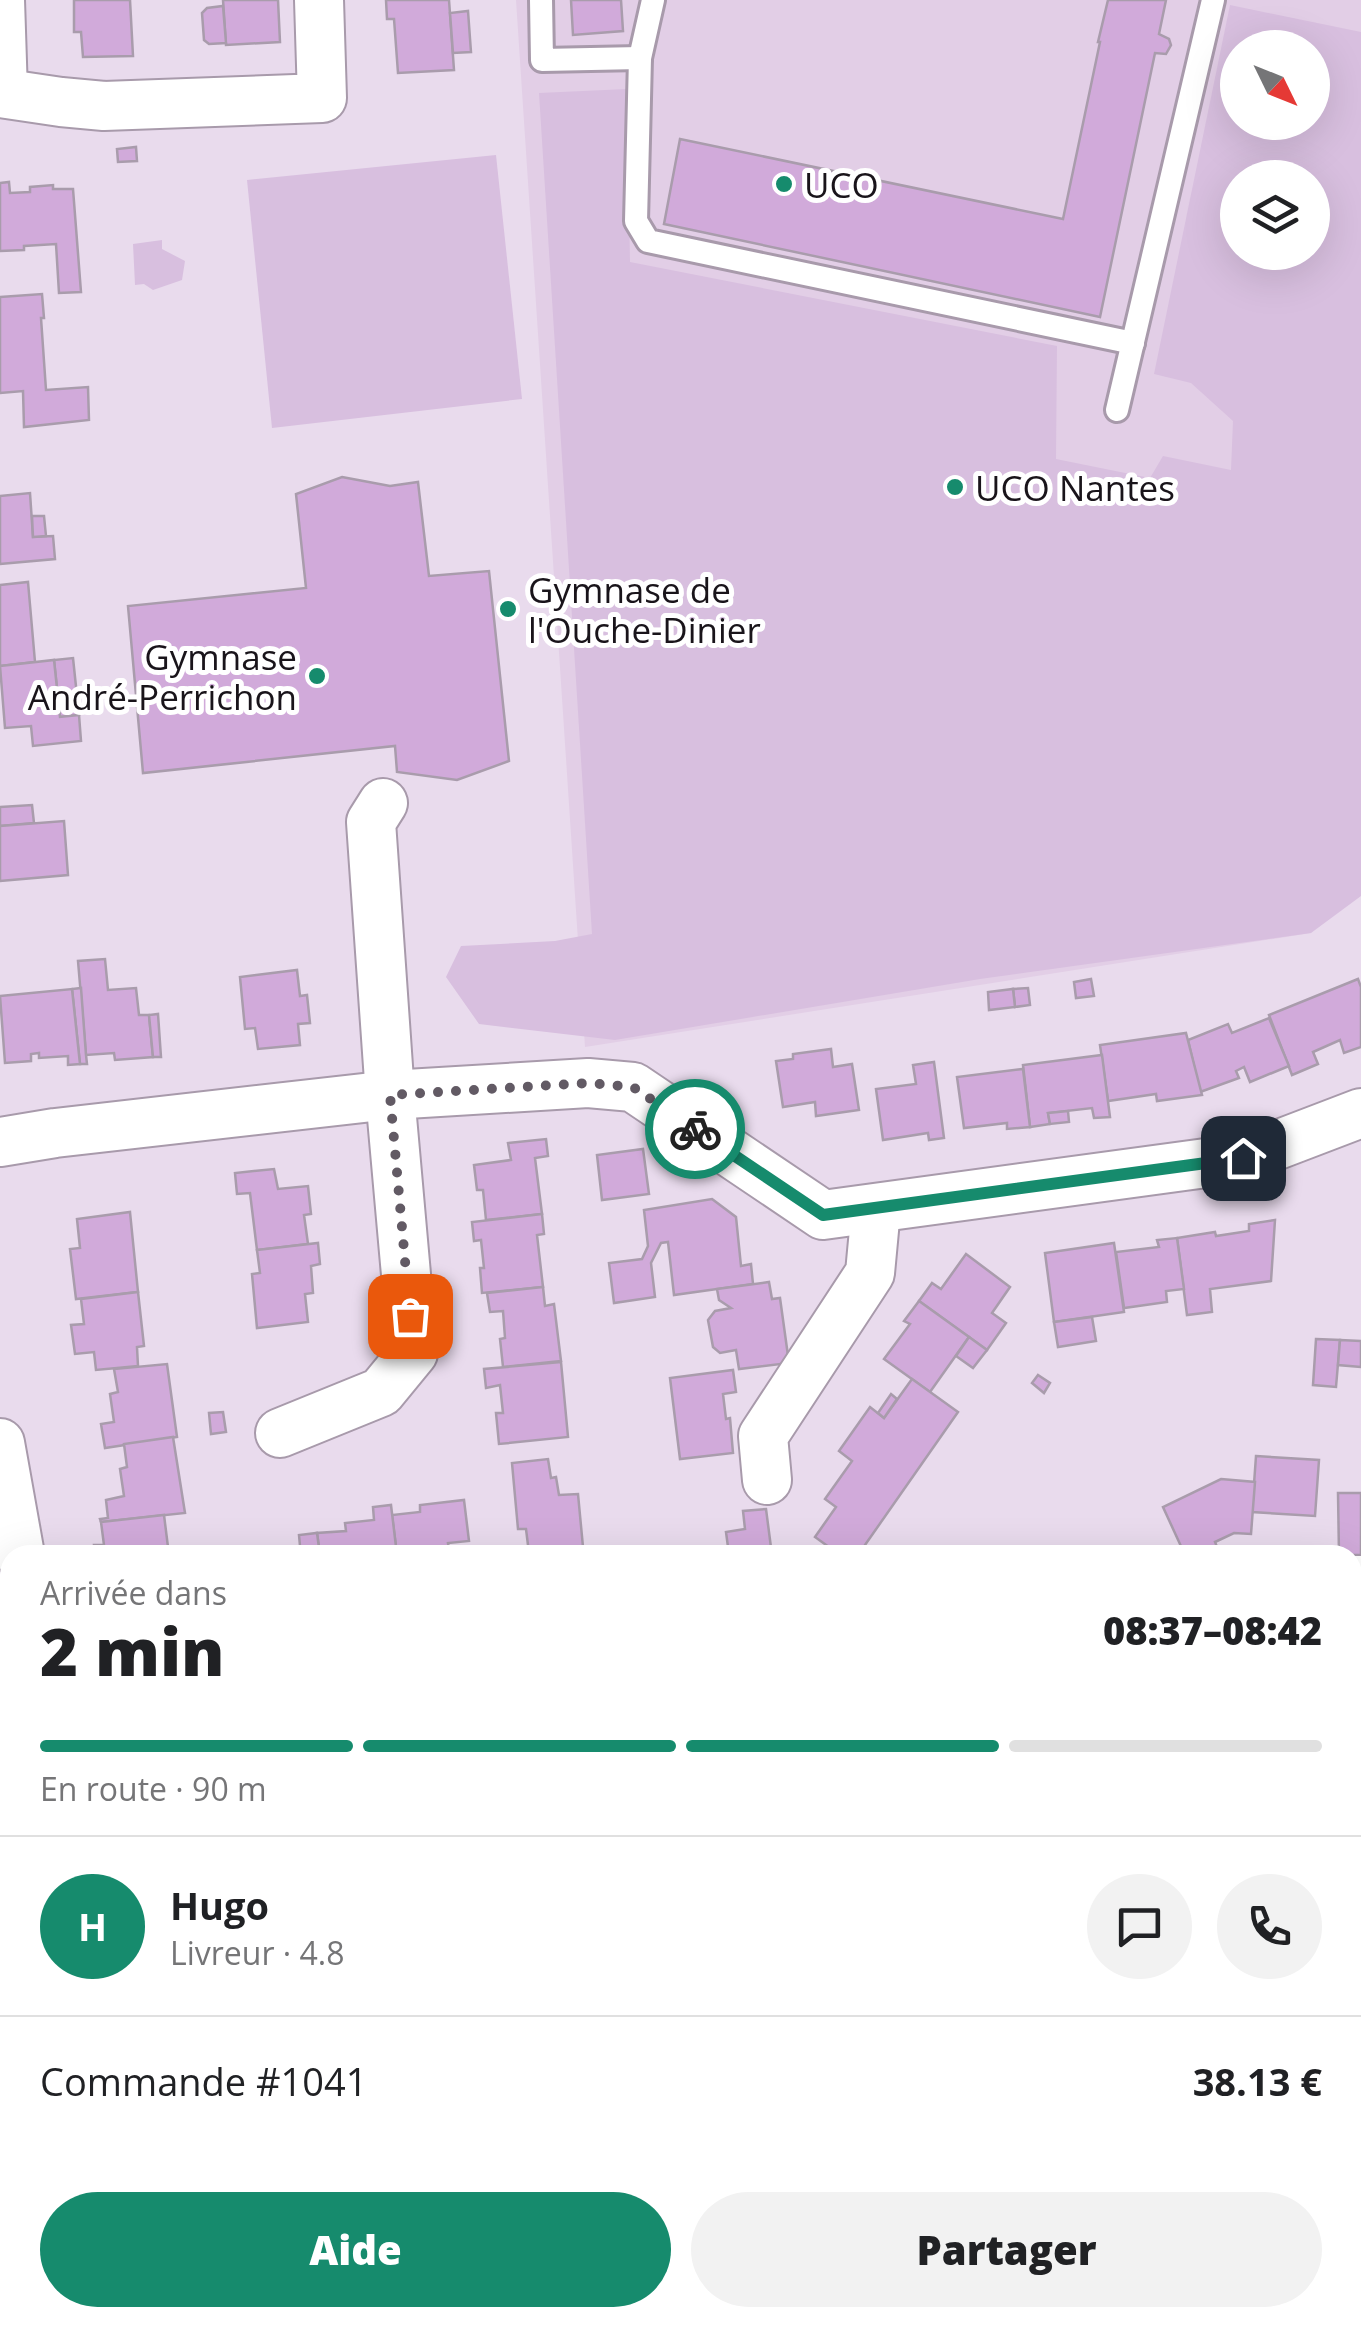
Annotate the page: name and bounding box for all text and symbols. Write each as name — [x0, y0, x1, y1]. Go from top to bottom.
north arrow — [1220, 30, 1330, 140]
map controls — [1220, 30, 1330, 270]
button: layers — [1220, 160, 1330, 270]
place label: UCO — [804, 161, 879, 208]
marker: UCO — [773, 173, 795, 195]
place label: UCO Nantes — [975, 464, 1175, 511]
marker: UCO Nantes — [944, 476, 966, 498]
place label: Gymnase de l'Ouche-Dinier — [528, 566, 761, 653]
marker: Gymnase de l'Ouche-Dinier — [497, 598, 519, 620]
place label: Gymnase André-Perrichon — [28, 633, 297, 720]
marker: Gymnase André-Perrichon — [306, 665, 328, 687]
courier — [645, 1079, 745, 1179]
icon: bike — [668, 1102, 723, 1157]
pin — [1201, 1116, 1286, 1201]
icon: home — [1216, 1131, 1271, 1186]
pin — [368, 1274, 453, 1359]
icon: bag — [383, 1289, 438, 1344]
text: Arrivée dans — [40, 1571, 227, 1614]
text: 08:37–08:42 — [1103, 1604, 1322, 1656]
text: 2 min — [40, 1607, 225, 1695]
text: En route · 90 m — [40, 1767, 267, 1810]
button: chat — [1087, 1874, 1192, 1979]
button: phone — [1217, 1874, 1322, 1979]
text: Hugo — [170, 1879, 269, 1931]
text: H — [78, 1900, 107, 1952]
text: Livreur · 4.8 — [170, 1931, 345, 1974]
text: Commande #1041 — [40, 2055, 368, 2107]
text: 38.13 € — [1193, 2055, 1322, 2107]
button: Aide — [40, 2192, 671, 2307]
button: Partager — [691, 2192, 1322, 2307]

